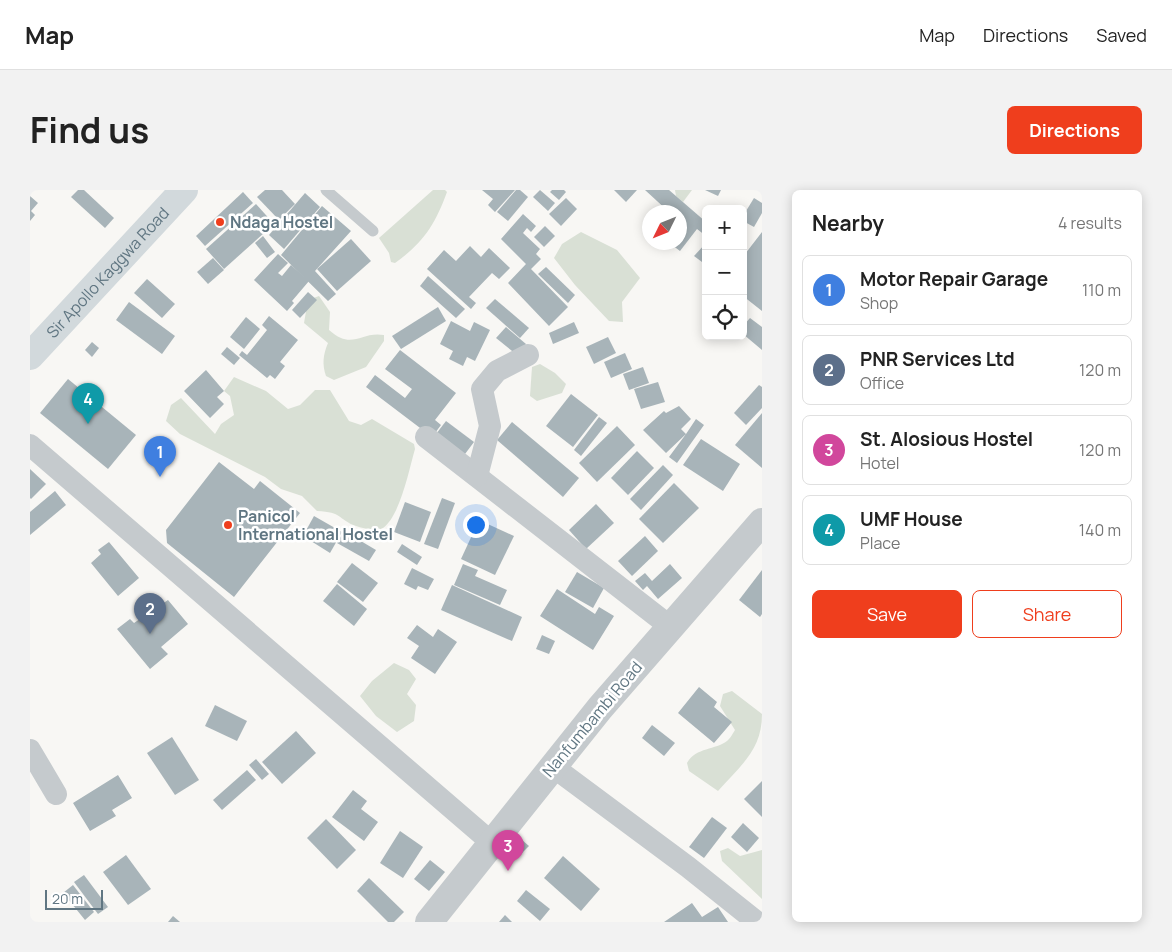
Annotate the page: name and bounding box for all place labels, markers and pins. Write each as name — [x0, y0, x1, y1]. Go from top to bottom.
place label: Ndaga Hostel — [230, 211, 333, 233]
marker: Ndaga Hostel — [214, 216, 226, 228]
pin: 4 — [72, 383, 104, 424]
pin: 1 — [144, 436, 176, 477]
place label: Panicol International Hostel — [238, 505, 393, 545]
marker: Panicol International Hostel — [222, 519, 234, 531]
pin: 2 — [134, 593, 166, 634]
pin: 3 — [492, 830, 524, 871]

